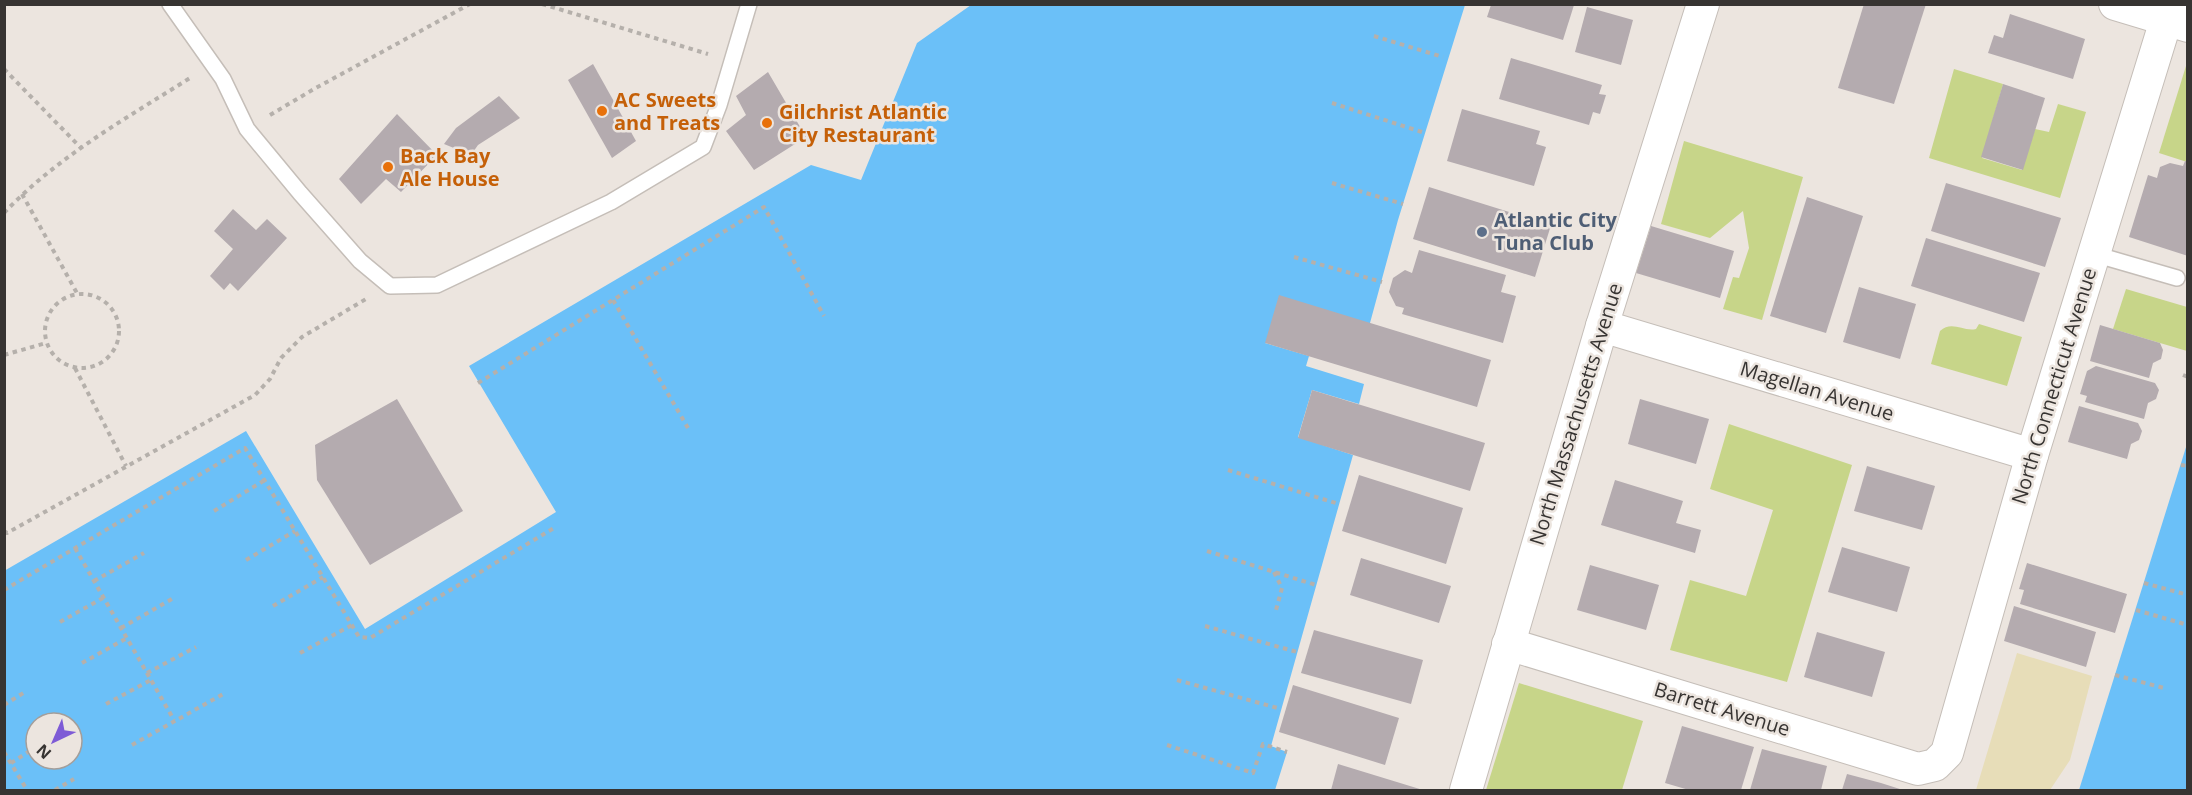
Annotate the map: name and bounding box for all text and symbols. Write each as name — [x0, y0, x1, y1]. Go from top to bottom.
place label: AC Sweets and Treats — [614, 86, 720, 136]
place label: Gilchrist Atlantic City Restaurant — [779, 98, 947, 148]
marker: AC Sweets and Treats — [595, 104, 609, 118]
marker: Gilchrist Atlantic City Restaurant — [760, 116, 774, 130]
place label: Back Bay Ale House — [400, 142, 500, 192]
marker: Back Bay Ale House — [381, 160, 395, 174]
place label: Atlantic City Tuna Club — [1494, 206, 1618, 256]
marker: Atlantic City Tuna Club — [1475, 225, 1489, 239]
street label: North Connecticut Avenue — [2005, 264, 2102, 507]
street label: North Massachusetts Avenue — [1523, 280, 1628, 548]
street label: Magellan Avenue — [1737, 354, 1897, 427]
street label: Barrett Avenue — [1651, 675, 1793, 742]
north arrow — [24, 711, 84, 771]
text: N — [31, 739, 56, 764]

